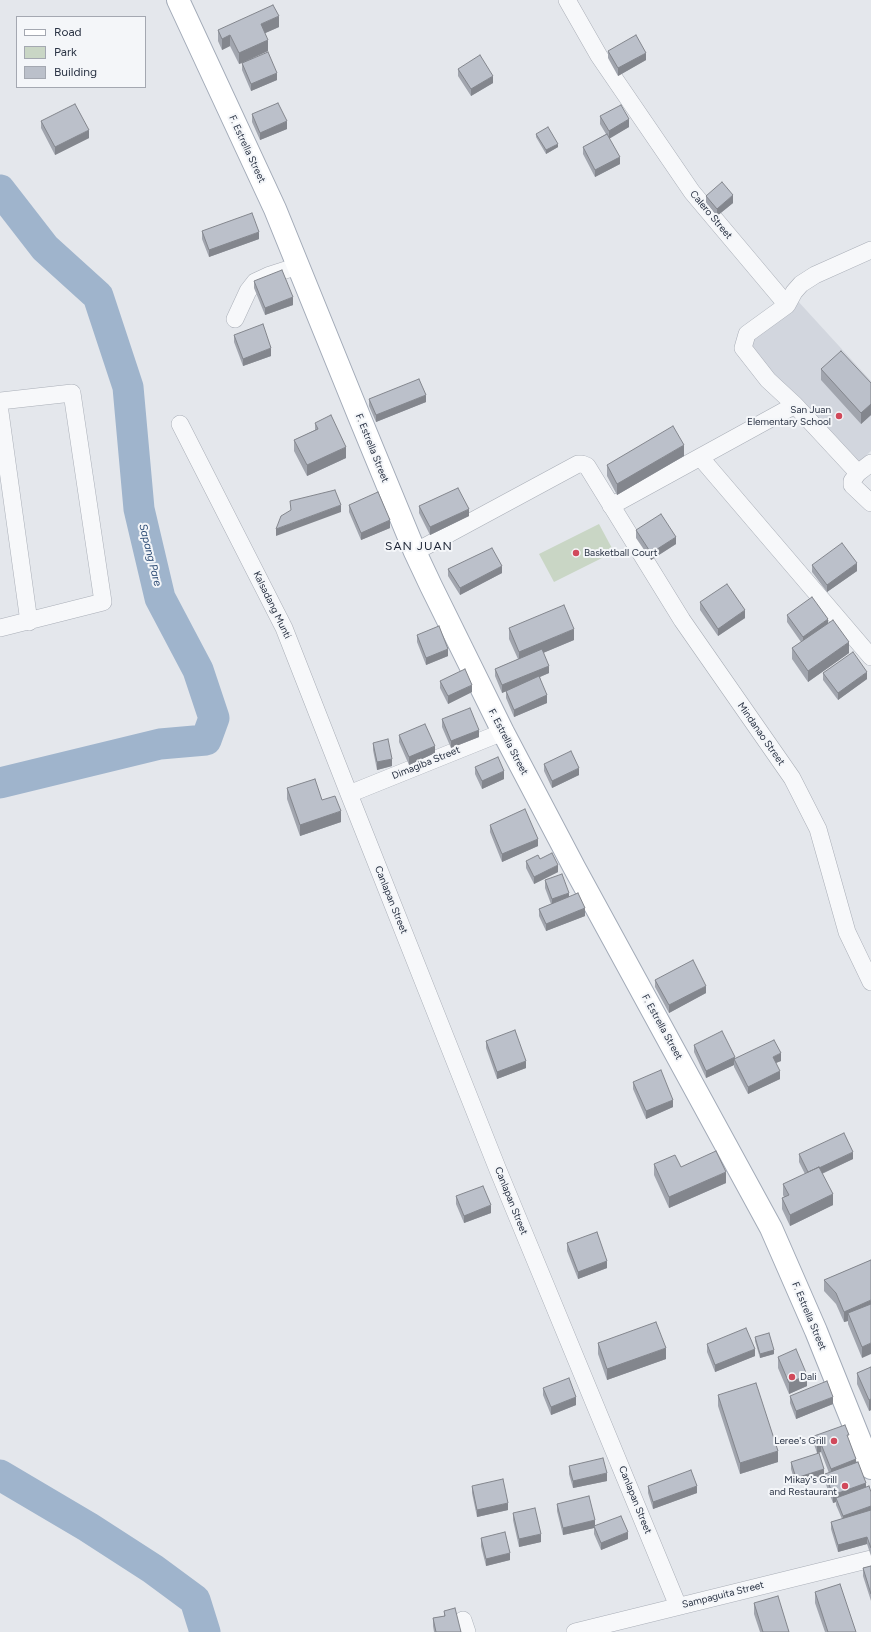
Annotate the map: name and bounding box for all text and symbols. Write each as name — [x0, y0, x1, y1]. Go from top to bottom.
legend — [16, 16, 146, 88]
text: Road — [54, 25, 82, 39]
text: Park — [54, 45, 77, 59]
text: Building — [54, 65, 97, 79]
street label: F. Estrella Street — [226, 113, 268, 185]
street label: Calero Street — [687, 188, 735, 242]
place label: San Juan Elementary School — [747, 404, 831, 428]
marker: San Juan Elementary School — [834, 411, 844, 421]
street label: F. Estrella Street — [353, 412, 391, 484]
water label: Sapang Pare — [136, 522, 164, 588]
district label: SAN JUAN — [385, 539, 453, 553]
place label: Basketball Court — [584, 547, 657, 559]
marker: Basketball Court — [571, 548, 581, 558]
street label: Kalsadang Munti — [250, 569, 294, 641]
street label: Mindanao Street — [735, 700, 787, 768]
street label: F. Estrella Street — [486, 707, 530, 777]
street label: Dimagiba Street — [390, 744, 462, 782]
street label: Canlapan Street — [372, 864, 410, 936]
street label: F. Estrella Street — [639, 992, 685, 1062]
street label: Canlapan Street — [492, 1165, 530, 1237]
street label: F. Estrella Street — [789, 1280, 829, 1352]
place label: Dali — [800, 1371, 816, 1383]
marker: Dali — [787, 1372, 797, 1382]
place label: Leree's Grill — [774, 1435, 826, 1447]
marker: Leree's Grill — [829, 1436, 839, 1446]
street label: Canlapan Street — [616, 1464, 654, 1536]
place label: Mikay's Grill and Restaurant — [769, 1474, 837, 1498]
marker: Mikay's Grill and Restaurant — [840, 1481, 850, 1491]
street label: Sampaguita Street — [681, 1579, 765, 1611]

